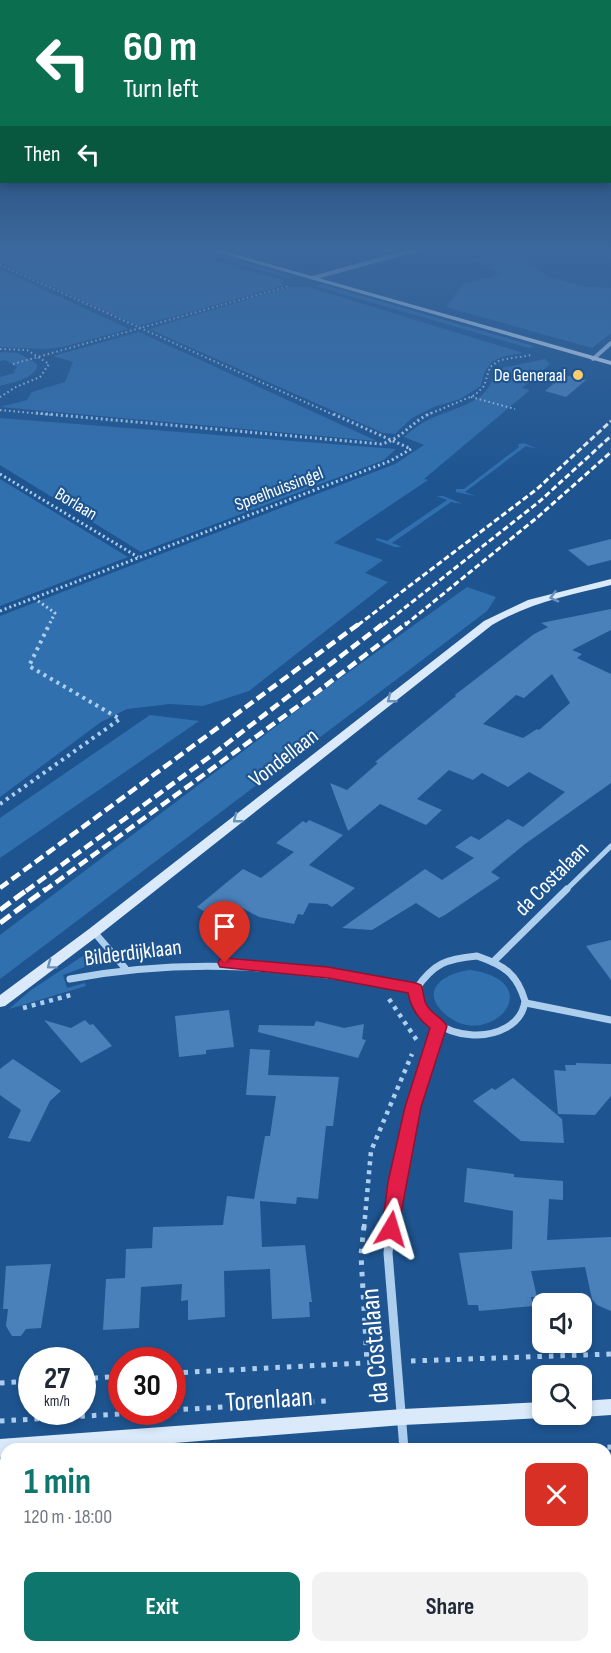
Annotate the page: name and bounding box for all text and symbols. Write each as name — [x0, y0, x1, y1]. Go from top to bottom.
text: 60 m — [123, 22, 197, 73]
icon: left — [24, 24, 102, 102]
text: Turn left — [123, 73, 199, 105]
icon: left — [72, 138, 105, 171]
text: Then — [24, 141, 60, 168]
place label: De Generaal — [494, 365, 566, 386]
marker: De Generaal — [571, 368, 585, 382]
street label: Speelhuissingel — [232, 463, 326, 515]
street label: Borlaan — [51, 483, 101, 525]
one-way arrow — [550, 590, 560, 602]
one-way arrow — [387, 691, 398, 702]
street label: Vondellaan — [244, 723, 324, 793]
one-way arrow — [233, 811, 244, 822]
street label: da Costalaan — [509, 836, 595, 922]
pin — [199, 901, 250, 963]
icon: arrive — [208, 910, 241, 943]
street label: Bilderdijklaan — [83, 934, 183, 972]
one-way arrow — [46, 957, 57, 968]
position arrow — [359, 1197, 423, 1261]
street label: da Costalaan — [354, 1287, 396, 1405]
map controls — [532, 1293, 592, 1425]
button: sound — [532, 1293, 592, 1353]
speed limit sign: 30 — [108, 1347, 186, 1425]
text: 27 — [44, 1361, 70, 1397]
button: search — [532, 1365, 592, 1425]
street label: Torenlaan — [224, 1381, 314, 1419]
text: km/h — [44, 1392, 70, 1411]
text: 1 min — [24, 1461, 91, 1504]
button: close — [525, 1463, 588, 1526]
text: 120 m · 18:00 — [24, 1505, 112, 1529]
button: Exit — [24, 1572, 300, 1641]
button: Share — [312, 1572, 588, 1641]

